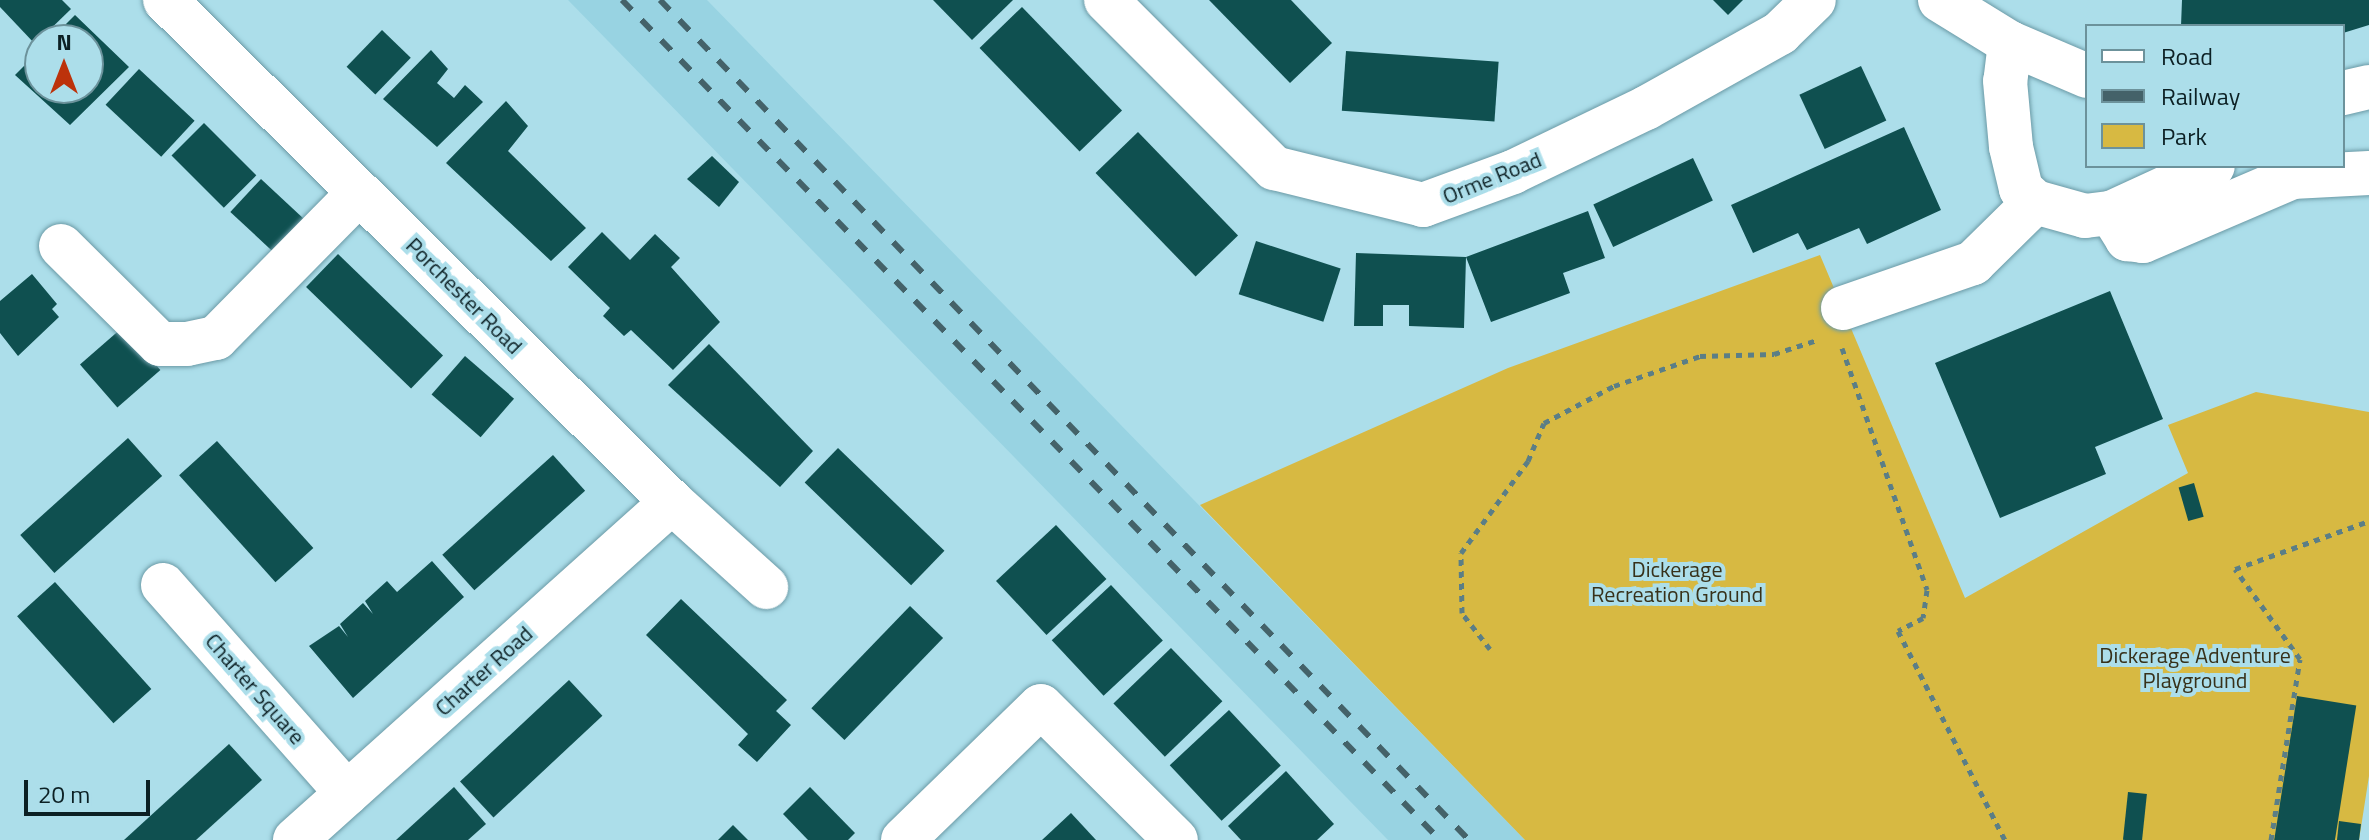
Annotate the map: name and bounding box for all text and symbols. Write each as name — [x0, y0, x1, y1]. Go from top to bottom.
north arrow — [24, 24, 104, 104]
legend — [2085, 24, 2345, 168]
text: N — [56, 25, 72, 59]
text: Road — [2161, 38, 2213, 74]
text: Railway — [2161, 78, 2240, 114]
text: Park — [2161, 118, 2207, 154]
street label: Orme Road — [1439, 146, 1545, 210]
street label: Porchester Road — [400, 232, 528, 360]
park label: Dickerage Recreation Ground — [1591, 556, 1763, 608]
street label: Charter Road — [430, 621, 538, 721]
street label: Charter Square — [200, 628, 310, 750]
park label: Dickerage Adventure Playground — [2099, 642, 2291, 694]
scale bar — [28, 764, 154, 814]
text: 20 m — [38, 776, 90, 812]

